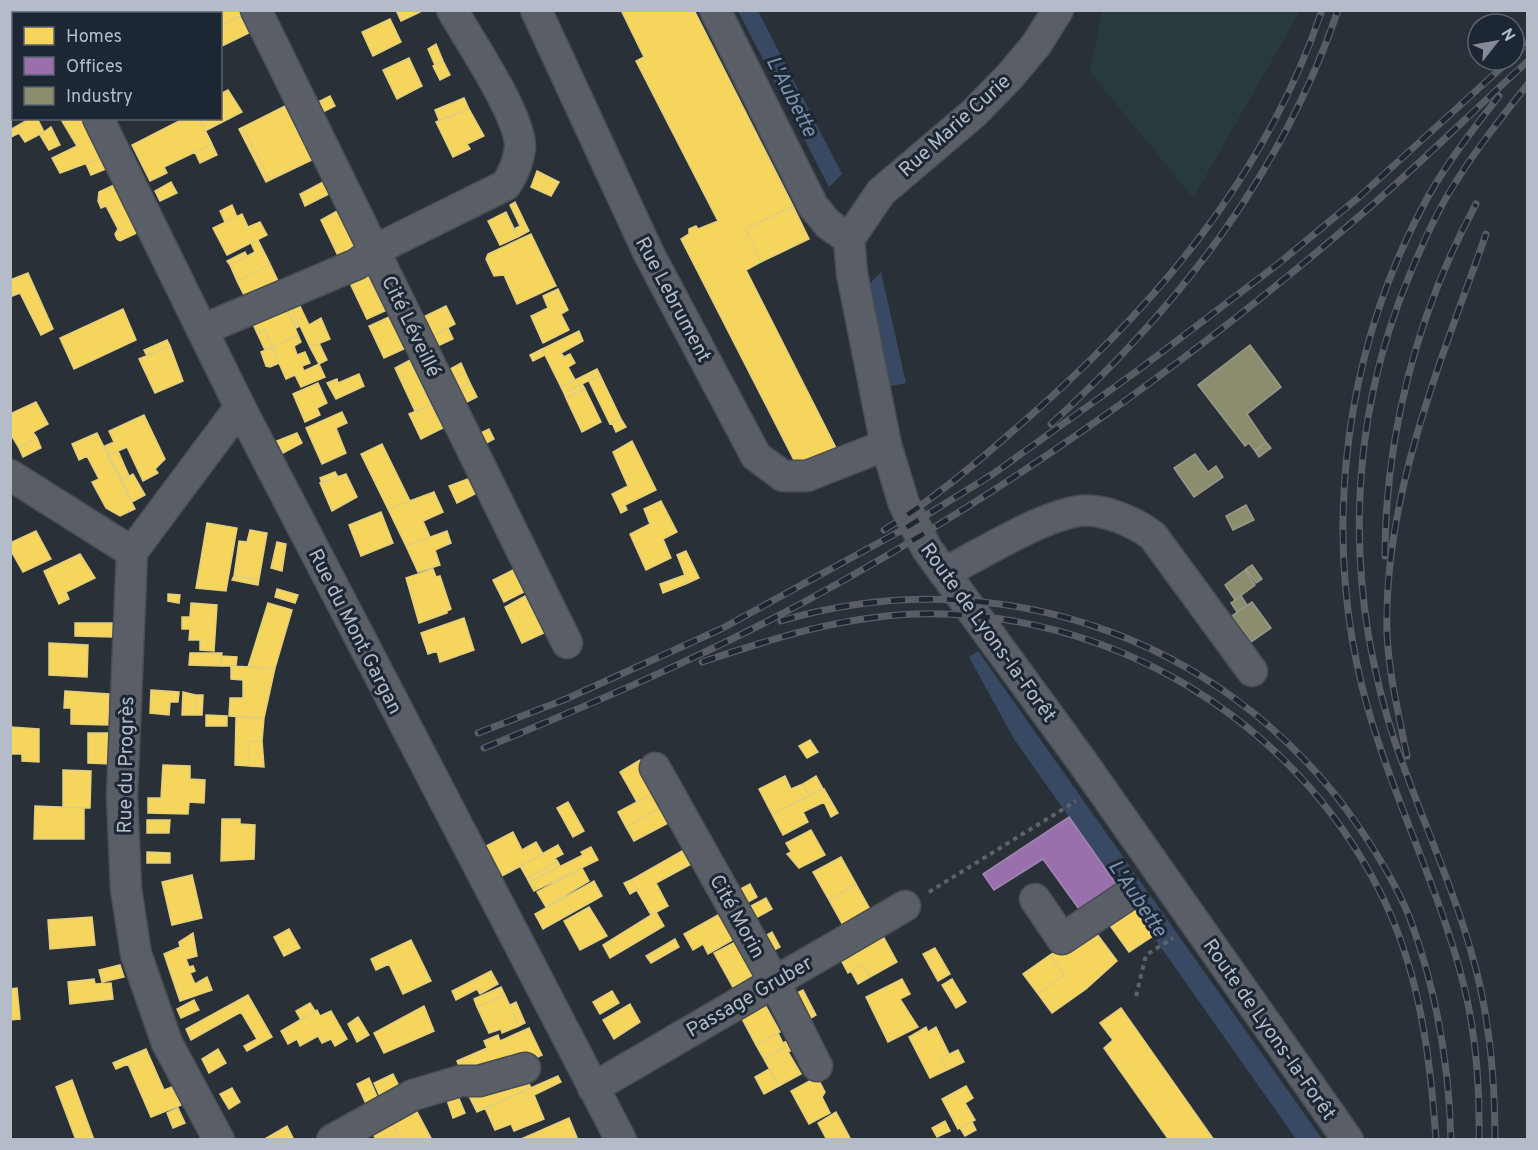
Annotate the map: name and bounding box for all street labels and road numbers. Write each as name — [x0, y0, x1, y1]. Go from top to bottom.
street label: Rue Marie Curie — [894, 69, 1017, 184]
street label: Rue Lebrument — [628, 233, 716, 367]
street label: Cité Léveillé — [374, 272, 446, 382]
street label: Route de Lyons-la-Forêt — [913, 538, 1061, 728]
street label: Rue du Mont Gargan — [301, 545, 407, 719]
street label: Rue du Progrès — [113, 696, 141, 834]
street label: Cité Morin — [703, 870, 770, 964]
street label: Route de Lyons-la-Forêt — [1196, 934, 1341, 1126]
street label: Passage Gruber — [682, 951, 818, 1044]

